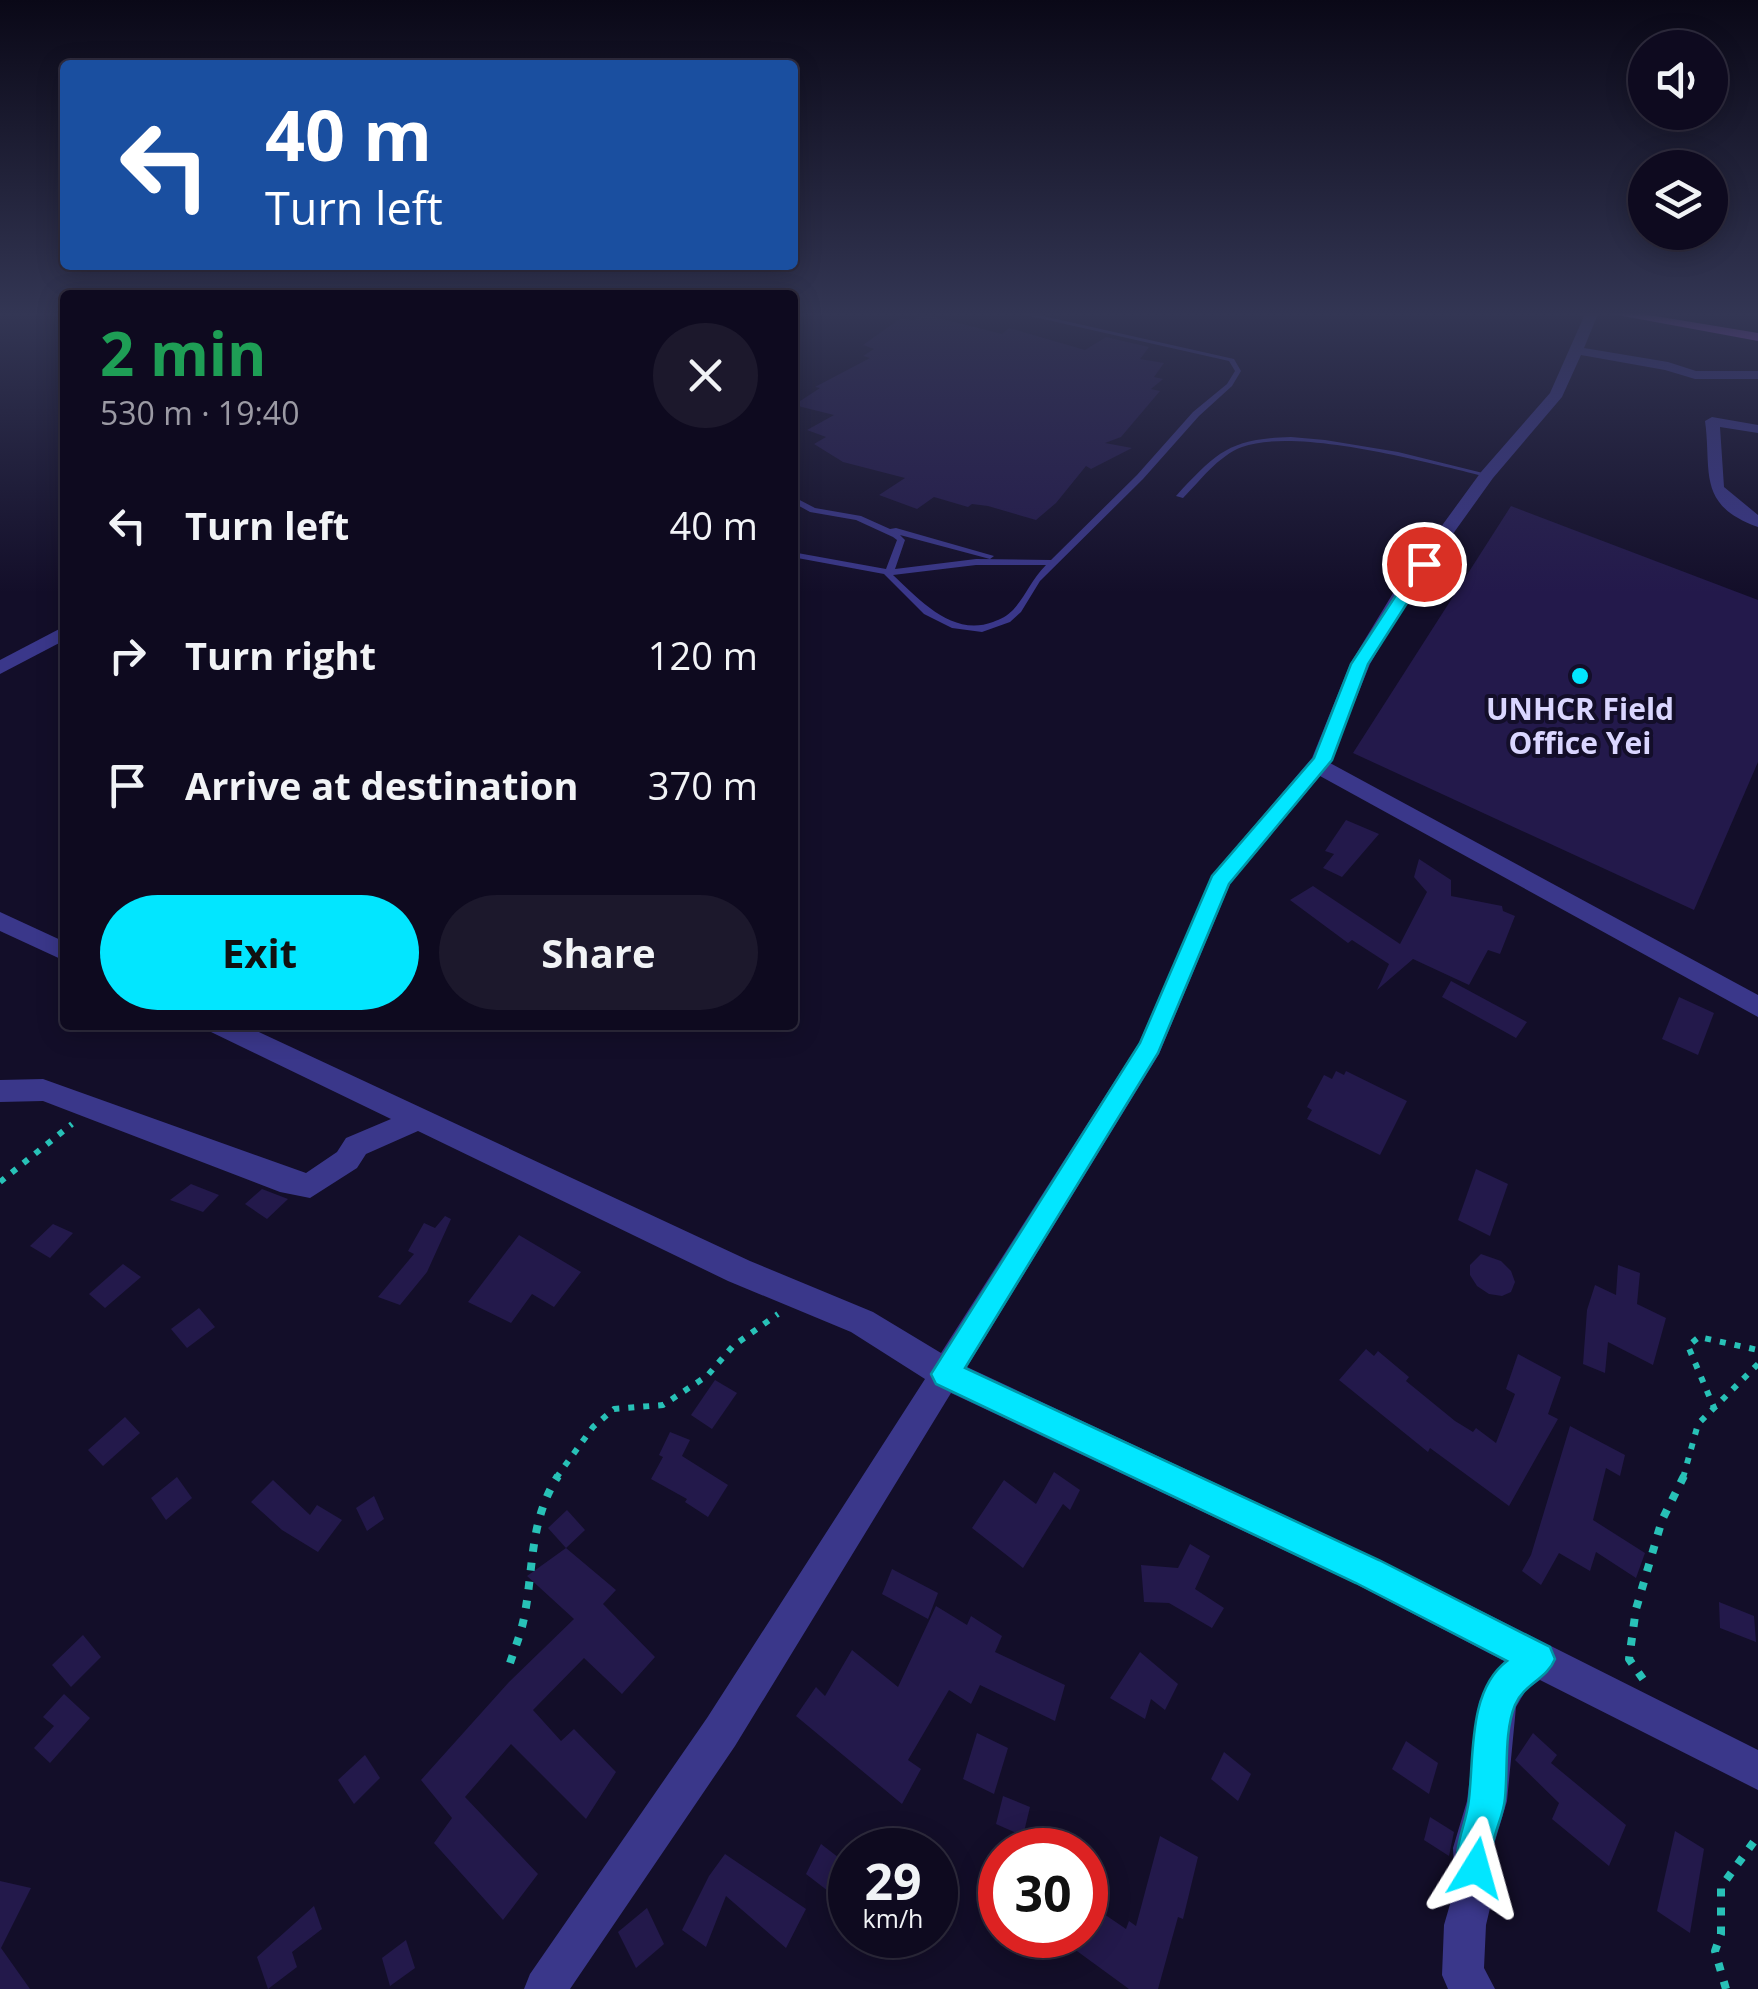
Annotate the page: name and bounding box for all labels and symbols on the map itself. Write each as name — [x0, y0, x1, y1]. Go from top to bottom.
pin — [1382, 522, 1467, 607]
marker: UNHCR Field Office Yei — [1569, 665, 1591, 687]
place label: UNHCR Field Office Yei — [1486, 688, 1674, 763]
position arrow — [1424, 1816, 1528, 1920]
speed limit sign: 30 — [978, 1828, 1108, 1958]

